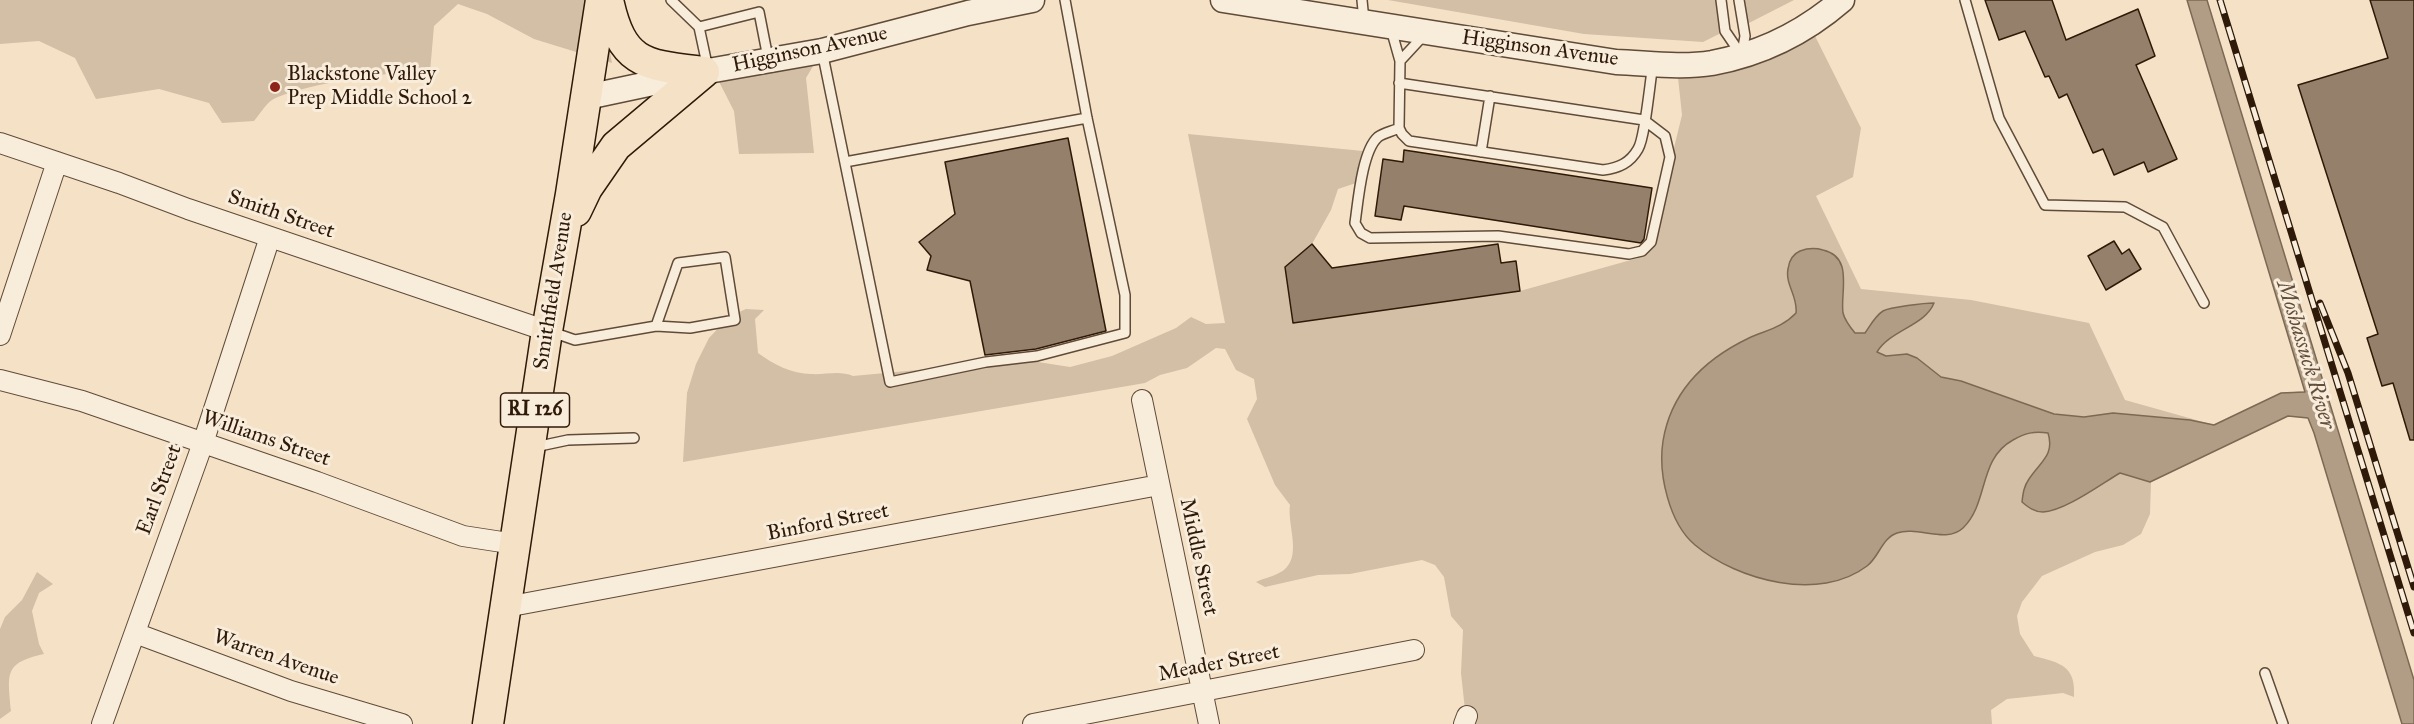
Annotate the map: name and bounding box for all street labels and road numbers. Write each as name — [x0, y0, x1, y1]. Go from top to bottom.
street label: Higginson Avenue — [730, 21, 890, 79]
street label: Higginson Avenue — [1460, 26, 1620, 72]
street label: Smith Street — [224, 185, 338, 245]
street label: Smithfield Avenue — [529, 210, 579, 372]
road number: RI 126 — [500, 393, 570, 427]
street label: Williams Street — [199, 405, 333, 473]
street label: Earl Street — [132, 442, 188, 538]
street label: Middle Street — [1173, 496, 1223, 618]
street label: Binford Street — [765, 499, 891, 547]
street label: Warren Avenue — [210, 625, 342, 691]
street label: Meader Street — [1156, 640, 1282, 688]

